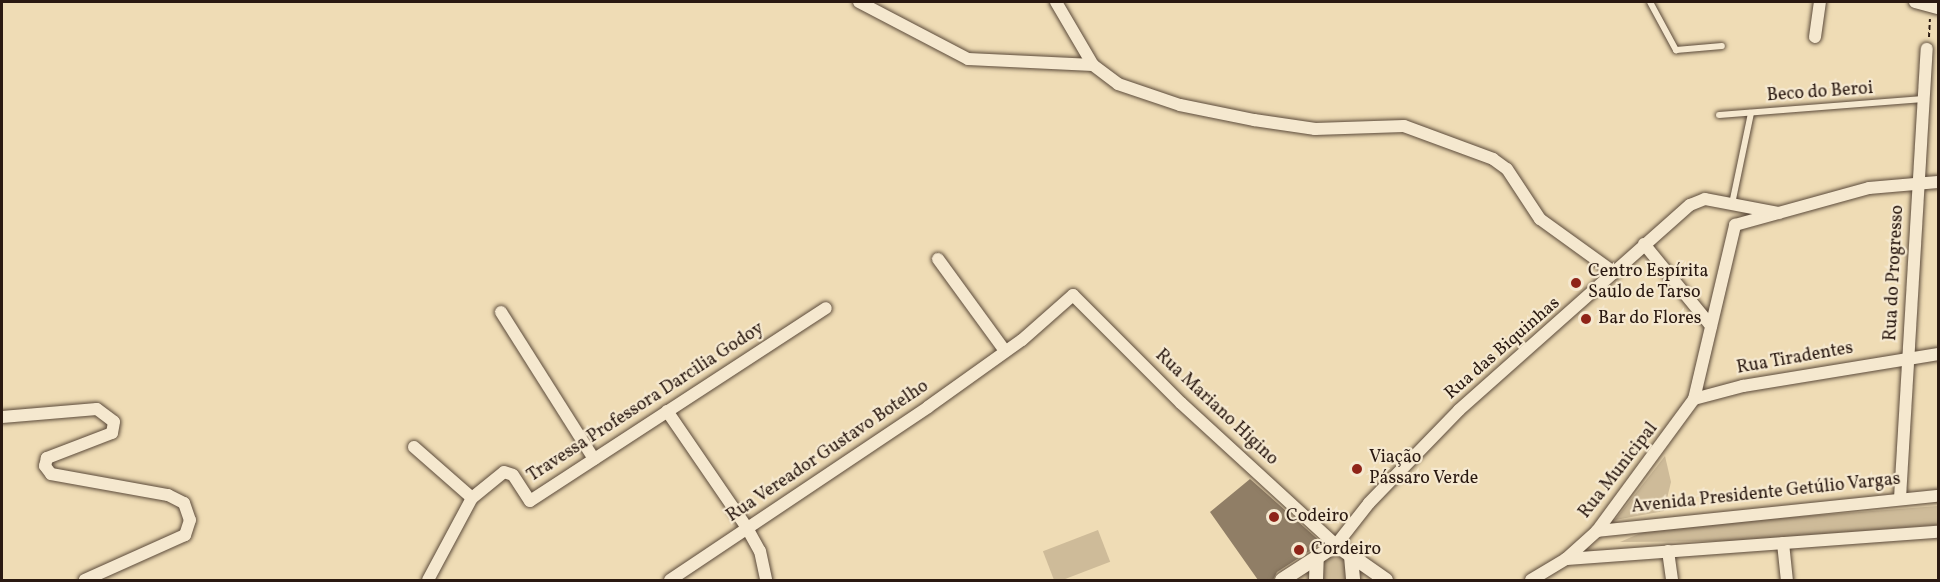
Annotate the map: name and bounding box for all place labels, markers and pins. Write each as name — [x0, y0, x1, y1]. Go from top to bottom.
place label: Centro Espírita Saulo de Tarso — [1588, 262, 1709, 304]
marker: Centro Espírita Saulo de Tarso — [1569, 276, 1583, 290]
place label: Bar do Flores — [1598, 308, 1701, 330]
marker: Bar do Flores — [1579, 312, 1593, 326]
place label: Viação Pássaro Verde — [1369, 448, 1479, 490]
marker: Viação Pássaro Verde — [1350, 462, 1364, 476]
place label: Codeiro — [1286, 506, 1349, 528]
marker: Codeiro — [1267, 510, 1281, 524]
place label: Cordeiro — [1311, 539, 1381, 561]
marker: Cordeiro — [1292, 543, 1306, 557]

